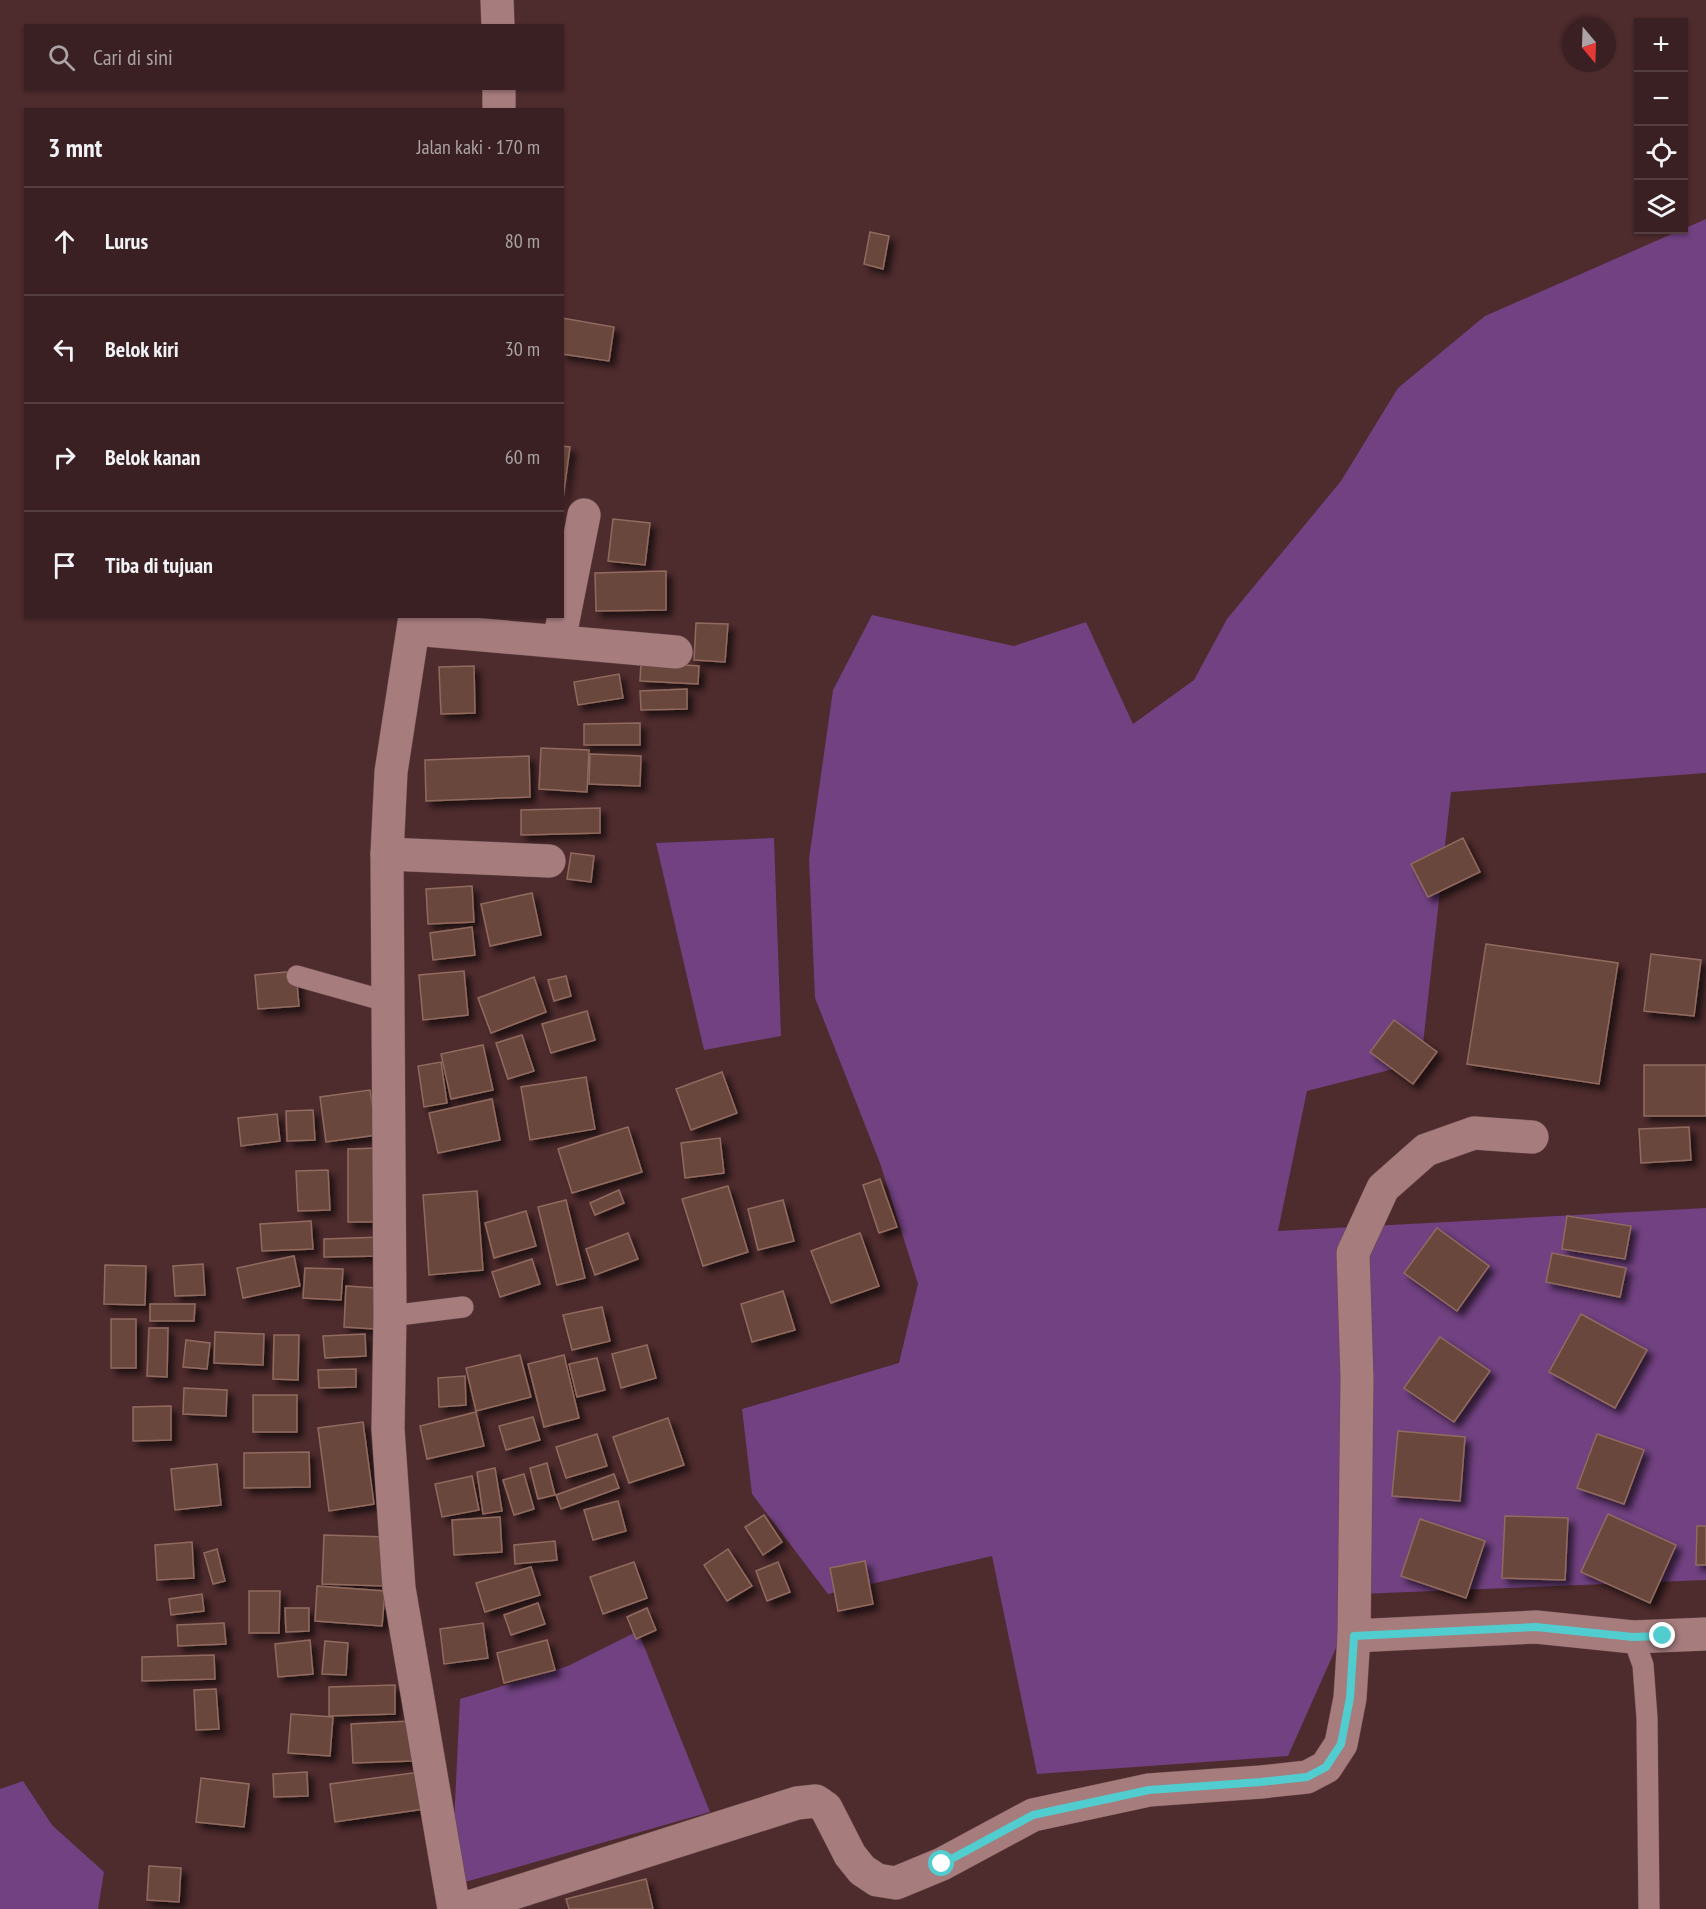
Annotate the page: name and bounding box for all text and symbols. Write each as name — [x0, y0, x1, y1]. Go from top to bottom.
north arrow — [1562, 18, 1616, 72]
map controls — [1634, 18, 1688, 234]
button: + — [1634, 18, 1688, 72]
search box — [24, 24, 564, 90]
icon: search — [45, 41, 78, 74]
text: Cari di sini — [93, 43, 173, 71]
button: − — [1634, 72, 1688, 126]
button: locate — [1634, 126, 1688, 180]
text: 3 mnt — [48, 131, 102, 164]
text: Jalan kaki · 170 m — [417, 134, 540, 160]
button: layers — [1634, 180, 1688, 234]
icon: ahead — [48, 225, 81, 258]
text: Lurus — [105, 227, 148, 255]
text: 80 m — [505, 228, 540, 254]
icon: left — [48, 333, 81, 366]
text: Belok kiri — [105, 335, 179, 363]
text: 30 m — [505, 336, 540, 362]
icon: right — [48, 441, 81, 474]
text: Belok kanan — [105, 443, 200, 471]
text: 60 m — [505, 444, 540, 470]
icon: arrive — [48, 549, 81, 582]
text: Tiba di tujuan — [105, 551, 213, 579]
route end — [1649, 1622, 1675, 1648]
route start — [928, 1850, 954, 1876]

